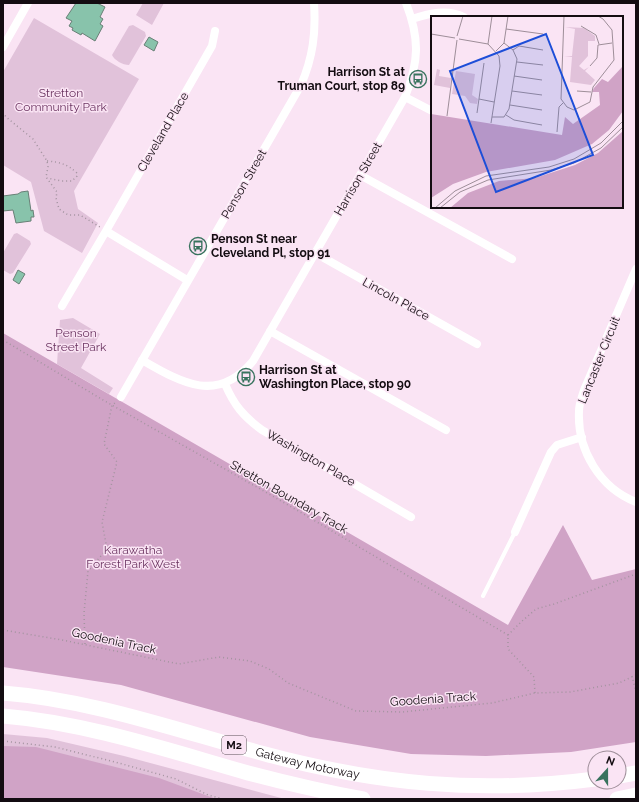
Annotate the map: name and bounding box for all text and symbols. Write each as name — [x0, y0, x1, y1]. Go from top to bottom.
inset map — [431, 16, 623, 208]
place label: Harrison St at Truman Court, stop 89 — [278, 65, 405, 93]
bus stop icon: Harrison St at Truman Court, stop 89 — [408, 69, 428, 89]
park label: Stretton Community Park — [15, 86, 108, 114]
street label: Cleveland Place — [134, 90, 192, 174]
street label: Harrison Street — [331, 140, 385, 218]
street label: Penson Street — [219, 147, 269, 221]
place label: Penson St near Cleveland Pl, stop 91 — [211, 232, 330, 260]
bus stop icon: Penson St near Cleveland Pl, stop 91 — [188, 236, 208, 256]
street label: Lincoln Place — [360, 275, 432, 323]
street label: Lancaster Circuit — [575, 314, 623, 406]
park label: Penson Street Park — [46, 326, 107, 354]
place label: Harrison St at Washington Place, stop 90 — [259, 363, 411, 391]
bus stop icon: Harrison St at Washington Place, stop 90 — [236, 367, 256, 387]
street label: Washington Place — [264, 427, 358, 489]
street label: Stretton Boundary Track — [228, 458, 351, 537]
park label: Karawatha Forest Park West — [86, 543, 180, 571]
street label: Goodenia Track — [70, 625, 158, 657]
street label: Goodenia Track — [390, 689, 477, 709]
road number: M2 — [222, 736, 246, 754]
street label: Gateway Motorway — [254, 745, 361, 782]
north arrow — [587, 750, 627, 790]
text: N — [604, 754, 617, 769]

